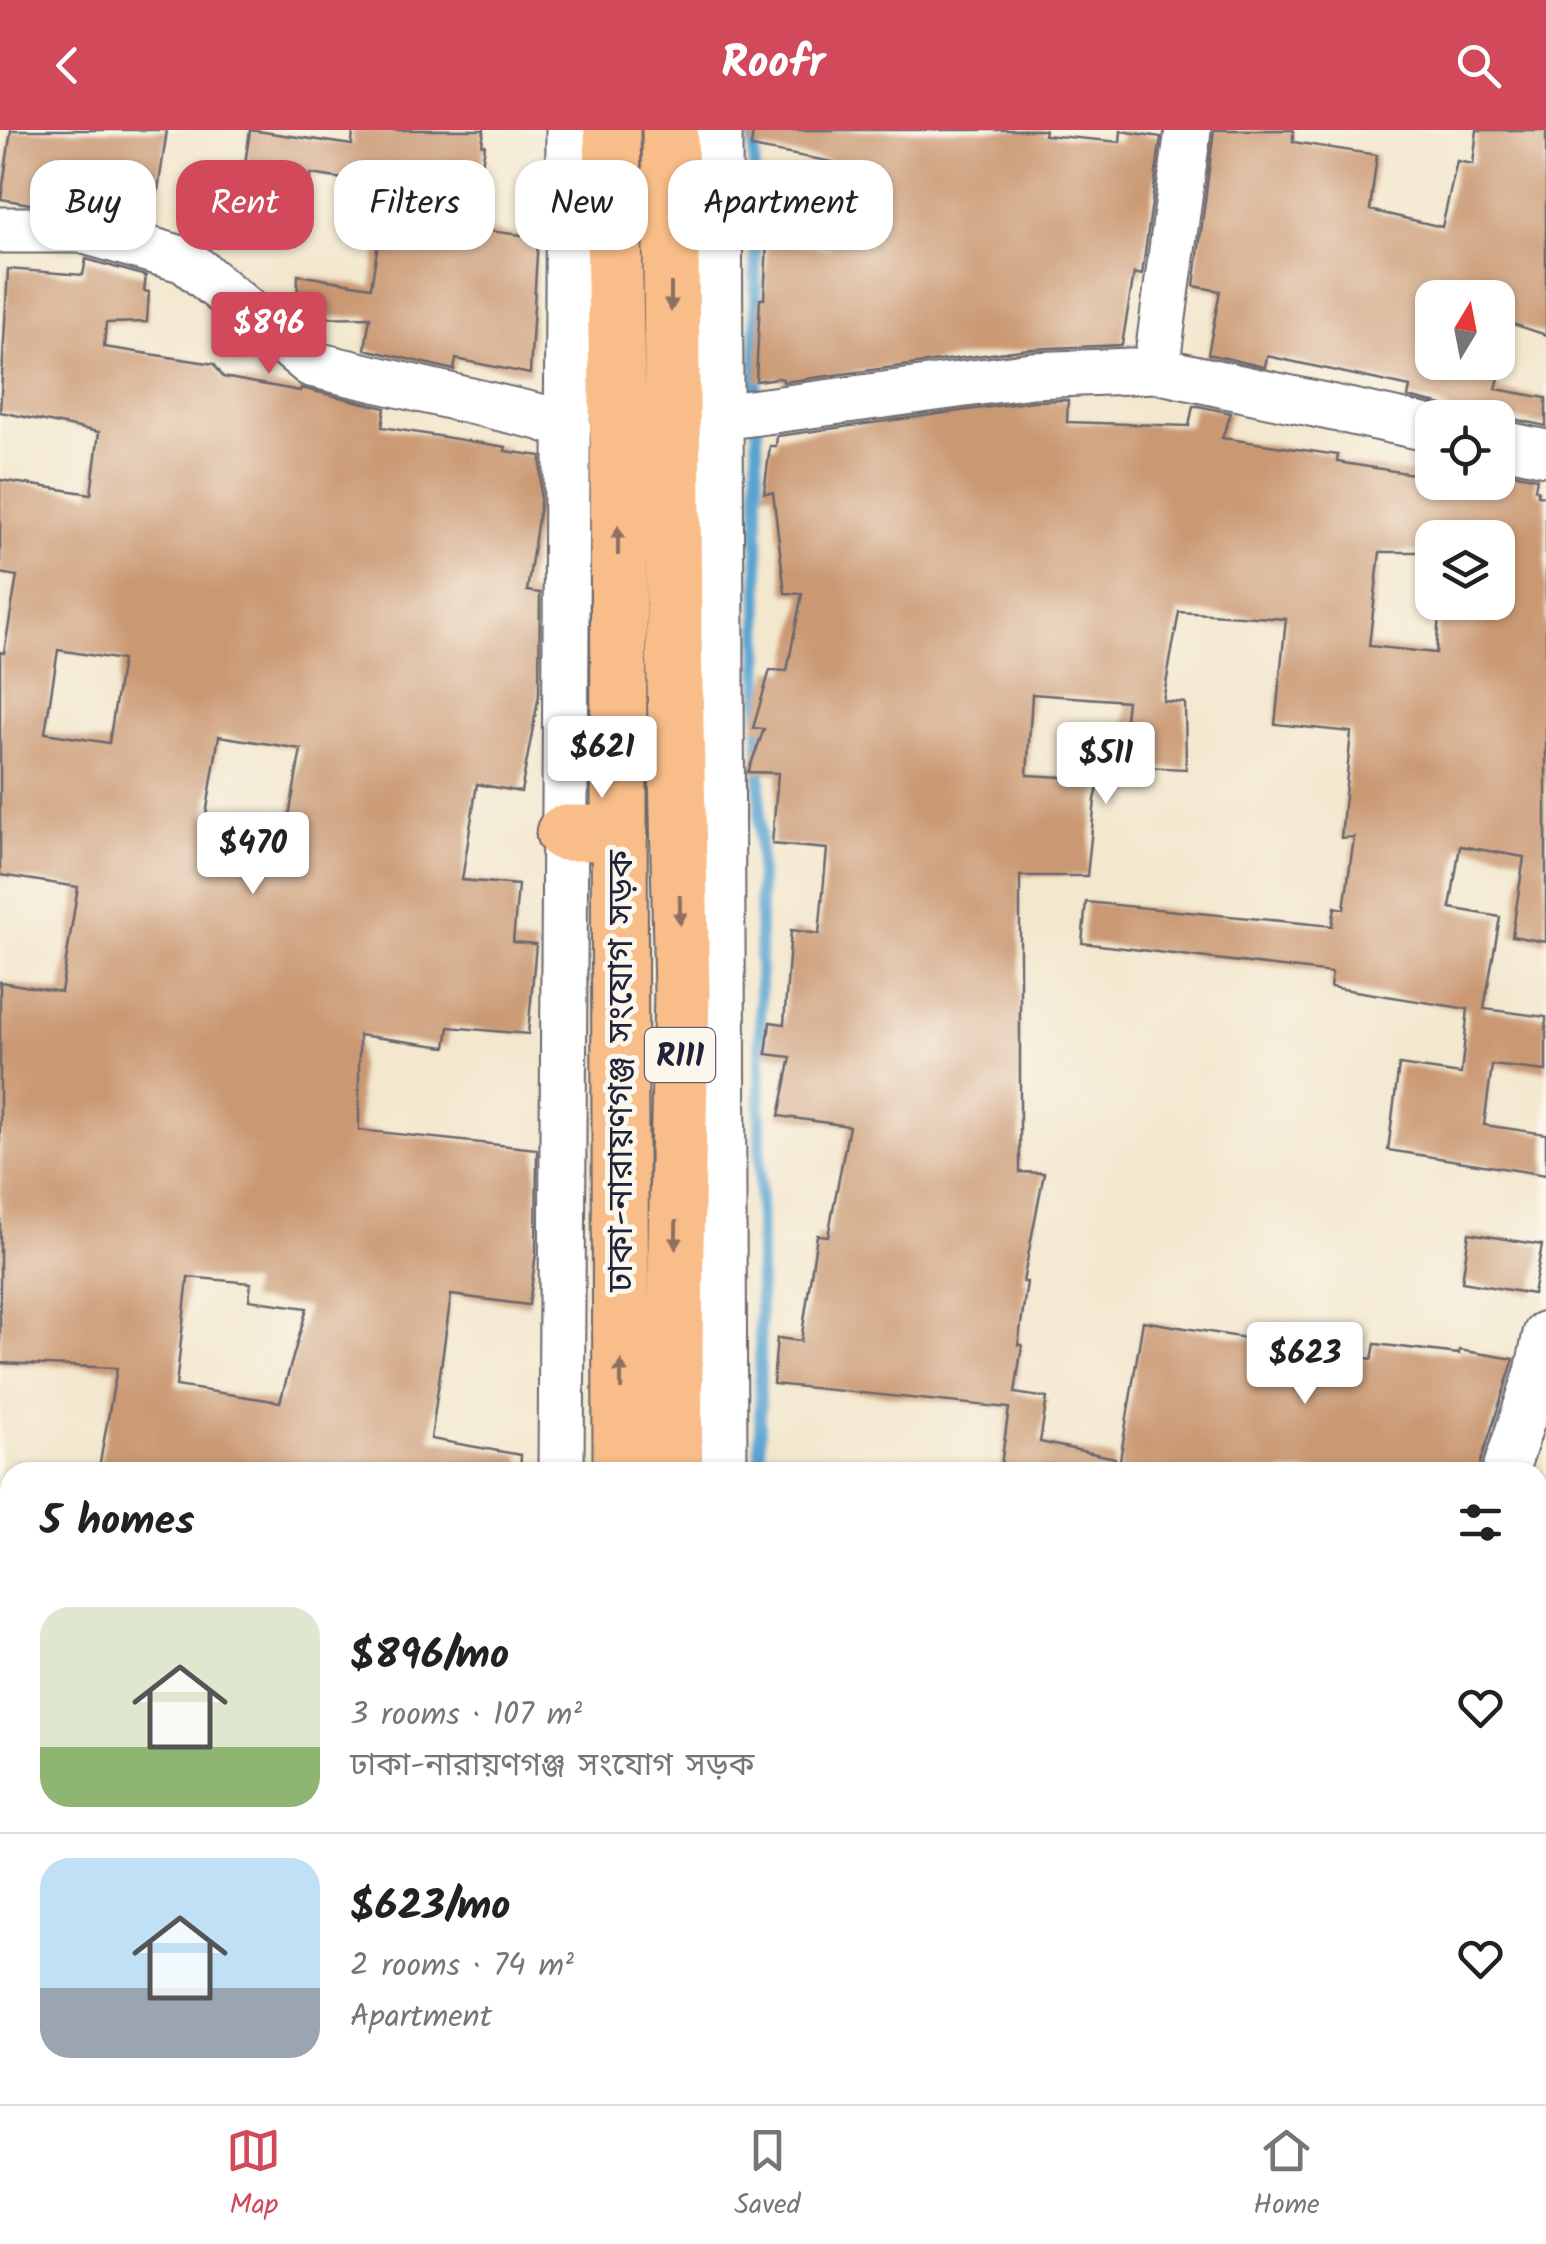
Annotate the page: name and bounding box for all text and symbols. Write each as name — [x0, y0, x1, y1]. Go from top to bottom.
text: Roofr — [721, 29, 825, 101]
icon: back — [40, 38, 95, 93]
icon: search — [1451, 38, 1506, 93]
chip: Buy — [30, 160, 156, 250]
chip: Rent — [176, 160, 314, 250]
chip: Filters — [334, 160, 495, 250]
chip: New — [515, 160, 648, 250]
chip: Apartment — [668, 160, 893, 250]
north arrow — [1415, 280, 1515, 380]
map controls — [1415, 280, 1515, 620]
one-way arrow — [663, 282, 679, 314]
pin: $896 — [210, 292, 328, 377]
text: $896 — [233, 299, 305, 350]
button: locate — [1415, 400, 1515, 500]
button: layers — [1415, 520, 1515, 620]
one-way arrow — [610, 525, 626, 557]
pin: $621 — [543, 716, 661, 801]
pin: $511 — [1047, 722, 1165, 807]
text: $621 — [570, 723, 634, 774]
text: $511 — [1079, 729, 1133, 780]
pin: $470 — [194, 812, 312, 897]
text: $470 — [219, 819, 287, 870]
street label: ঢাকা-নারায়ণগঞ্জ সংযোগ সড়ক — [595, 849, 651, 1293]
one-way arrow — [672, 894, 688, 926]
road number: R111 — [645, 1028, 715, 1082]
one-way arrow — [668, 1219, 684, 1251]
pin: $623 — [1246, 1322, 1364, 1407]
text: $623 — [1269, 1329, 1341, 1380]
one-way arrow — [613, 1359, 629, 1391]
text: 5 homes — [40, 1489, 195, 1556]
icon: filters — [1453, 1495, 1508, 1550]
text: $896/mo — [350, 1623, 509, 1690]
icon: home — [120, 1647, 240, 1767]
icon: heart — [1453, 1680, 1508, 1735]
text: 3 rooms · 107 m² — [350, 1690, 582, 1741]
text: ঢাকা-নারায়ণগঞ্জ সংযোগ সড়ক — [350, 1741, 754, 1792]
text: $623/mo — [350, 1874, 510, 1941]
icon: home — [120, 1898, 240, 2018]
icon: heart — [1453, 1931, 1508, 1986]
text: 2 rooms · 74 m² — [350, 1941, 574, 1992]
text: Apartment — [350, 1992, 492, 2043]
tab: Map — [226, 2123, 281, 2228]
tab: Saved — [734, 2123, 801, 2228]
tab: Home — [1253, 2123, 1320, 2228]

